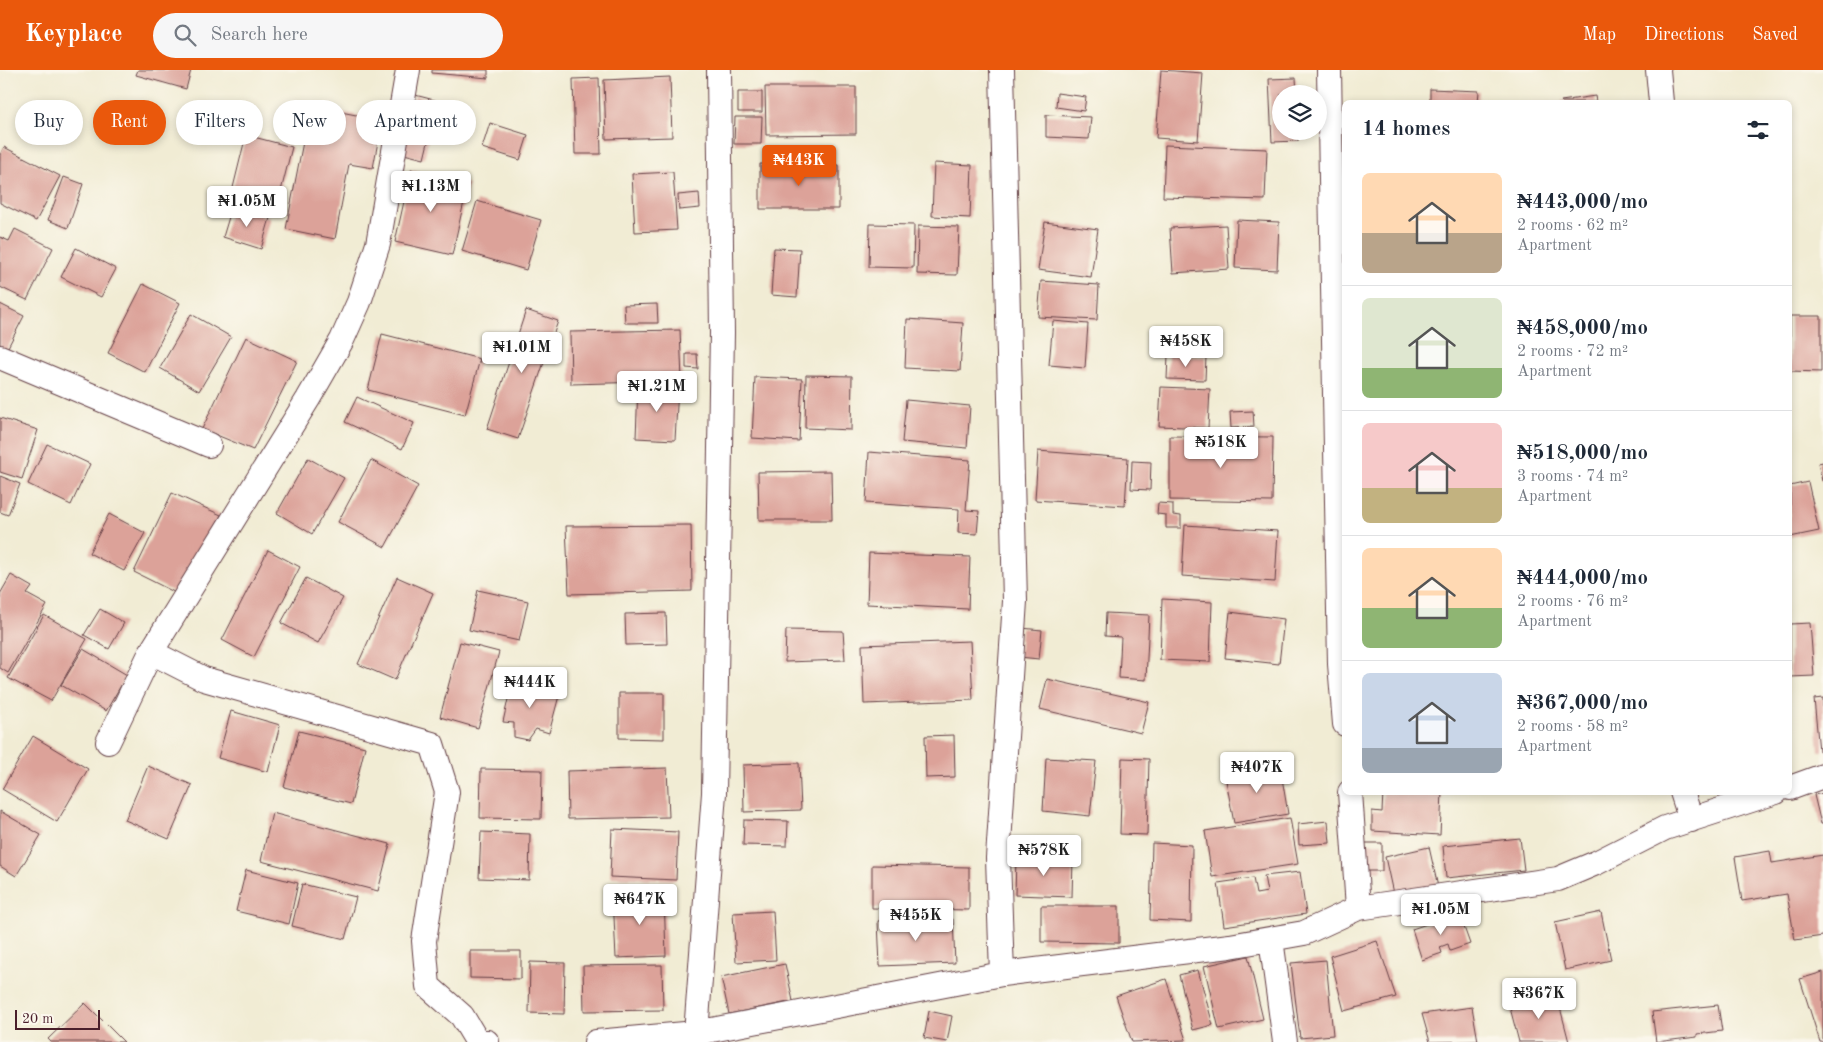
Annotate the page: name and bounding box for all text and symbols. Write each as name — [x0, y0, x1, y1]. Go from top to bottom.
search box — [153, 13, 503, 58]
icon: search — [171, 21, 199, 49]
text: Keyplace — [25, 23, 123, 47]
text: Search here — [211, 26, 308, 45]
text: Map — [1583, 26, 1616, 44]
text: Directions — [1644, 26, 1724, 44]
text: Saved — [1752, 26, 1798, 44]
map controls — [1272, 85, 1327, 140]
button: layers — [1272, 85, 1327, 140]
chip: Buy — [15, 100, 83, 145]
chip: Rent — [93, 100, 166, 145]
chip: Filters — [176, 100, 263, 145]
chip: New — [273, 100, 346, 145]
chip: Apartment — [356, 100, 476, 145]
icon: filters — [1744, 116, 1772, 144]
text: 14 homes — [1362, 119, 1450, 140]
pin: ₦443K — [764, 144, 834, 187]
text: ₦443K — [773, 153, 825, 169]
pin: ₦1.13M — [390, 170, 472, 213]
text: ₦1.13M — [402, 179, 460, 195]
pin: ₦1.05M — [206, 186, 288, 228]
text: ₦443,000/mo — [1517, 192, 1648, 213]
icon: home — [1402, 193, 1462, 253]
text: ₦1.05M — [218, 194, 276, 210]
text: 2 rooms · 62 m² — [1517, 218, 1628, 234]
text: Apartment — [1517, 238, 1592, 254]
icon: home — [1402, 318, 1462, 378]
text: ₦458,000/mo — [1517, 318, 1648, 339]
pin: ₦458K — [1151, 326, 1221, 368]
pin: ₦1.01M — [481, 332, 563, 374]
text: ₦458K — [1160, 334, 1212, 350]
text: ₦1.01M — [493, 340, 551, 356]
text: 2 rooms · 72 m² — [1517, 344, 1628, 360]
text: Apartment — [1517, 364, 1592, 380]
pin: ₦1.21M — [616, 370, 698, 413]
text: ₦1.21M — [628, 379, 686, 395]
pin: ₦518K — [1186, 426, 1256, 469]
text: ₦518K — [1195, 435, 1247, 451]
icon: home — [1402, 443, 1462, 503]
text: ₦518,000/mo — [1517, 443, 1648, 464]
text: 3 rooms · 74 m² — [1517, 469, 1628, 485]
text: Apartment — [1517, 489, 1592, 505]
icon: home — [1402, 568, 1462, 628]
text: ₦444,000/mo — [1517, 568, 1648, 589]
text: 2 rooms · 76 m² — [1517, 594, 1628, 610]
text: Apartment — [1517, 614, 1592, 630]
pin: ₦444K — [495, 666, 565, 709]
text: ₦444K — [504, 675, 556, 691]
icon: home — [1402, 693, 1462, 753]
text: ₦367,000/mo — [1517, 693, 1648, 714]
text: 2 rooms · 58 m² — [1517, 719, 1628, 735]
text: Apartment — [1517, 739, 1592, 755]
pin: ₦407K — [1222, 752, 1292, 794]
text: ₦407K — [1231, 760, 1283, 776]
pin: ₦578K — [1009, 834, 1079, 877]
text: ₦578K — [1018, 843, 1070, 859]
pin: ₦647K — [605, 884, 675, 926]
text: ₦647K — [614, 892, 666, 908]
pin: ₦1.05M — [1400, 894, 1482, 936]
pin: ₦455K — [881, 900, 951, 942]
text: ₦1.05M — [1412, 902, 1470, 918]
text: ₦455K — [890, 908, 942, 924]
pin: ₦367K — [1504, 978, 1574, 1020]
text: ₦367K — [1513, 986, 1565, 1002]
scale bar — [15, 1007, 100, 1030]
text: 20 m — [22, 1012, 53, 1026]

